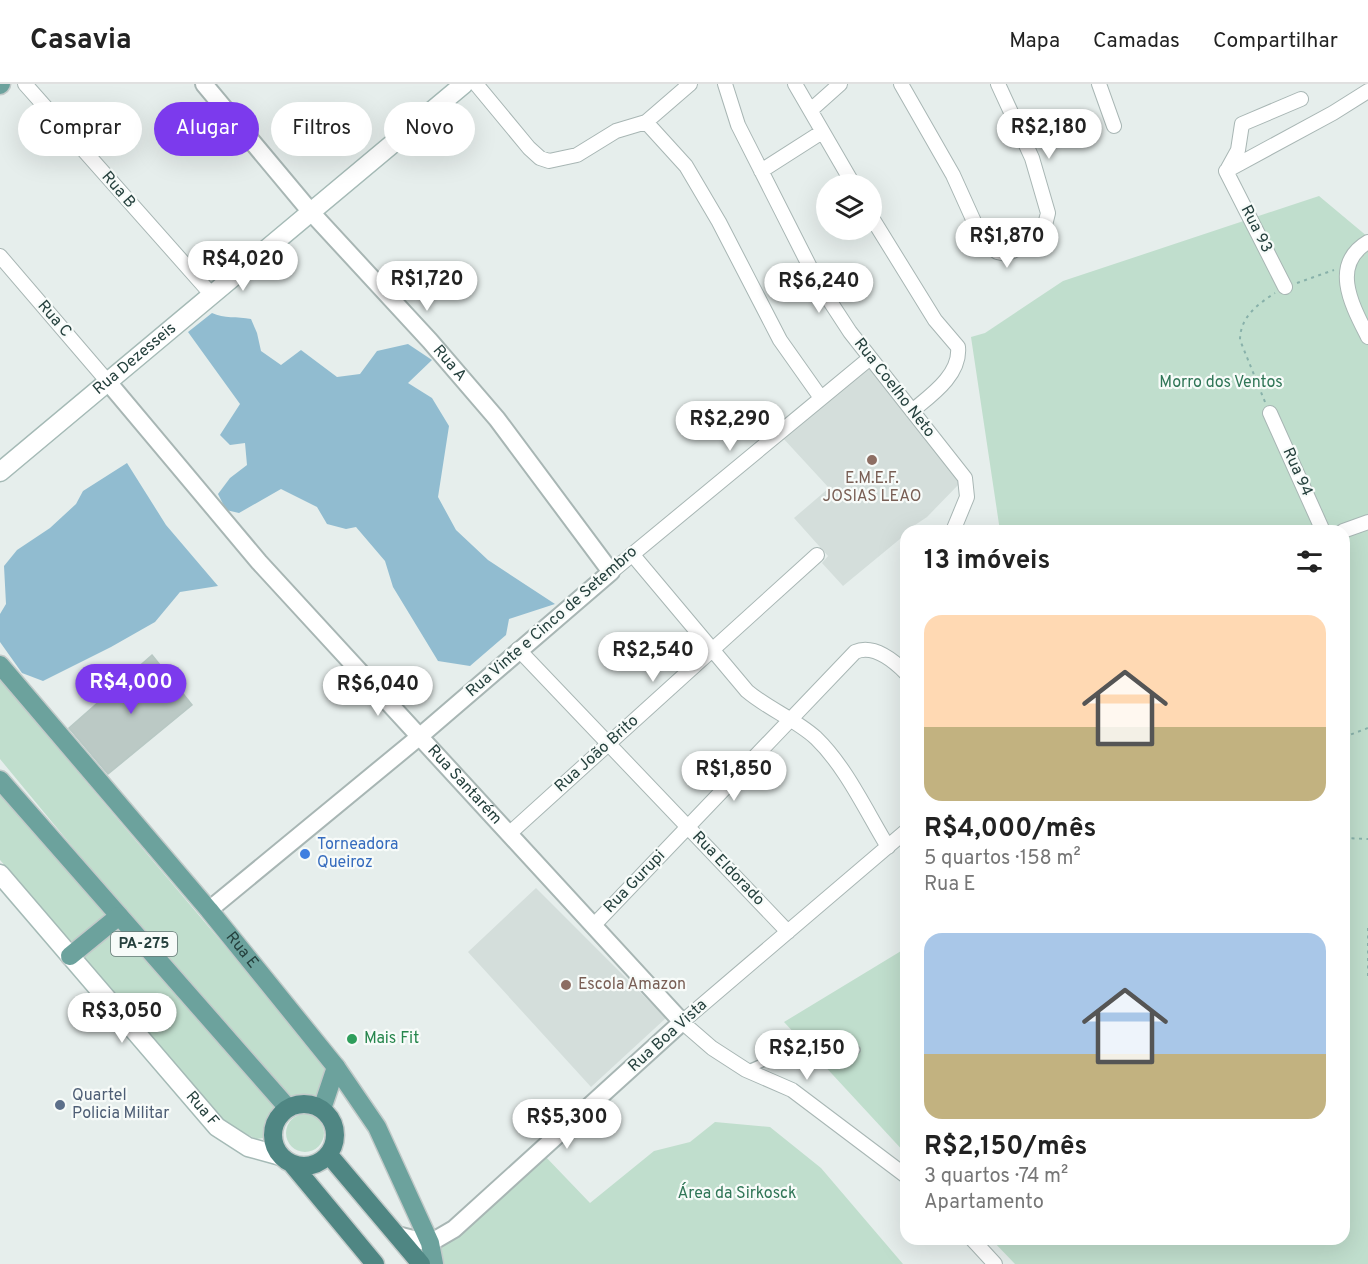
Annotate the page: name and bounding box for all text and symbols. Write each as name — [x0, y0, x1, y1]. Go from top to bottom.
text: Casavia — [30, 23, 132, 59]
text: Mapa — [1009, 28, 1060, 55]
text: Camadas — [1093, 28, 1180, 55]
text: Compartilhar — [1213, 28, 1338, 55]
chip: Comprar — [18, 102, 142, 156]
chip: Alugar — [154, 102, 259, 156]
chip: Filtros — [271, 102, 372, 156]
chip: Novo — [384, 102, 475, 156]
pin: R$2,180 — [994, 109, 1104, 160]
text: R$2,180 — [1011, 115, 1087, 141]
street label: Rua B — [97, 168, 139, 212]
map controls — [816, 174, 882, 240]
button: layers — [816, 174, 882, 240]
street label: Rua 93 — [1236, 202, 1276, 256]
pin: R$1,870 — [952, 218, 1062, 269]
text: R$1,870 — [969, 224, 1045, 250]
pin: R$4,020 — [188, 241, 298, 292]
text: R$4,020 — [202, 247, 284, 273]
pin: R$1,720 — [372, 261, 482, 312]
pin: R$6,240 — [764, 263, 874, 314]
text: R$1,720 — [390, 267, 464, 293]
text: R$6,240 — [778, 269, 860, 295]
street label: Rua C — [33, 297, 75, 341]
street label: Rua Dezesseis — [89, 319, 181, 400]
street label: Rua Coelho Neto — [849, 334, 939, 442]
street label: Rua A — [428, 341, 471, 386]
park label: Morro dos Ventos — [1159, 373, 1283, 393]
pin: R$2,290 — [675, 401, 785, 452]
text: R$2,290 — [690, 407, 770, 433]
street label: Rua 94 — [1277, 445, 1317, 500]
marker: E.M.E.F. JOSIAS LEAO — [865, 453, 879, 467]
place label: E.M.E.F. JOSIAS LEAO — [823, 469, 922, 507]
street label: Rua Vinte e Cinco de Setembro — [462, 542, 642, 702]
text: 13 imóveis — [924, 545, 1050, 578]
icon: filters — [1293, 545, 1326, 578]
pin: R$2,540 — [598, 632, 708, 683]
text: R$2,540 — [612, 638, 694, 664]
icon: home — [1071, 654, 1179, 762]
pin: R$4,000 — [76, 664, 186, 715]
pin: R$6,040 — [323, 666, 433, 717]
text: R$4,000 — [89, 670, 173, 696]
text: R$6,040 — [337, 672, 419, 698]
street label: Rua João Brito — [551, 711, 643, 797]
street label: Rua Santarém — [423, 741, 506, 829]
pin: R$1,850 — [679, 751, 789, 802]
text: R$1,850 — [696, 757, 772, 783]
text: R$4,000/mês — [924, 813, 1096, 846]
street label: Rua Eldorado — [688, 828, 769, 910]
place label: Torneadora Queiroz — [317, 835, 398, 873]
street label: Rua Gurupi — [600, 846, 670, 918]
text: 5 quartos · 158 m² — [924, 846, 1081, 872]
marker: Torneadora Queiroz — [298, 847, 312, 861]
text: Rua E — [924, 872, 976, 898]
street label: Rua E — [221, 928, 262, 973]
road number: PA-275 — [111, 932, 177, 956]
icon: home — [1071, 972, 1179, 1080]
place label: Escola Amazon — [578, 975, 686, 995]
marker: Escola Amazon — [559, 978, 573, 992]
pin: R$3,050 — [67, 993, 177, 1044]
street label: Rua Boa Vista — [624, 995, 712, 1077]
text: R$3,050 — [82, 999, 162, 1025]
place label: Mais Fit — [364, 1029, 419, 1049]
pin: R$2,150 — [752, 1030, 862, 1081]
marker: Mais Fit — [345, 1032, 359, 1046]
text: R$2,150 — [769, 1036, 845, 1062]
place label: Quartel Policia Militar — [72, 1086, 169, 1124]
street label: Rua F — [181, 1087, 223, 1131]
marker: Quartel Policia Militar — [53, 1098, 67, 1112]
pin: R$5,300 — [512, 1099, 622, 1150]
text: R$5,300 — [526, 1105, 608, 1131]
text: R$2,150/mês — [924, 1131, 1087, 1164]
text: 3 quartos · 74 m² — [924, 1164, 1068, 1190]
park label: Área da Sirkosck — [678, 1182, 796, 1204]
text: Apartamento — [924, 1190, 1044, 1216]

